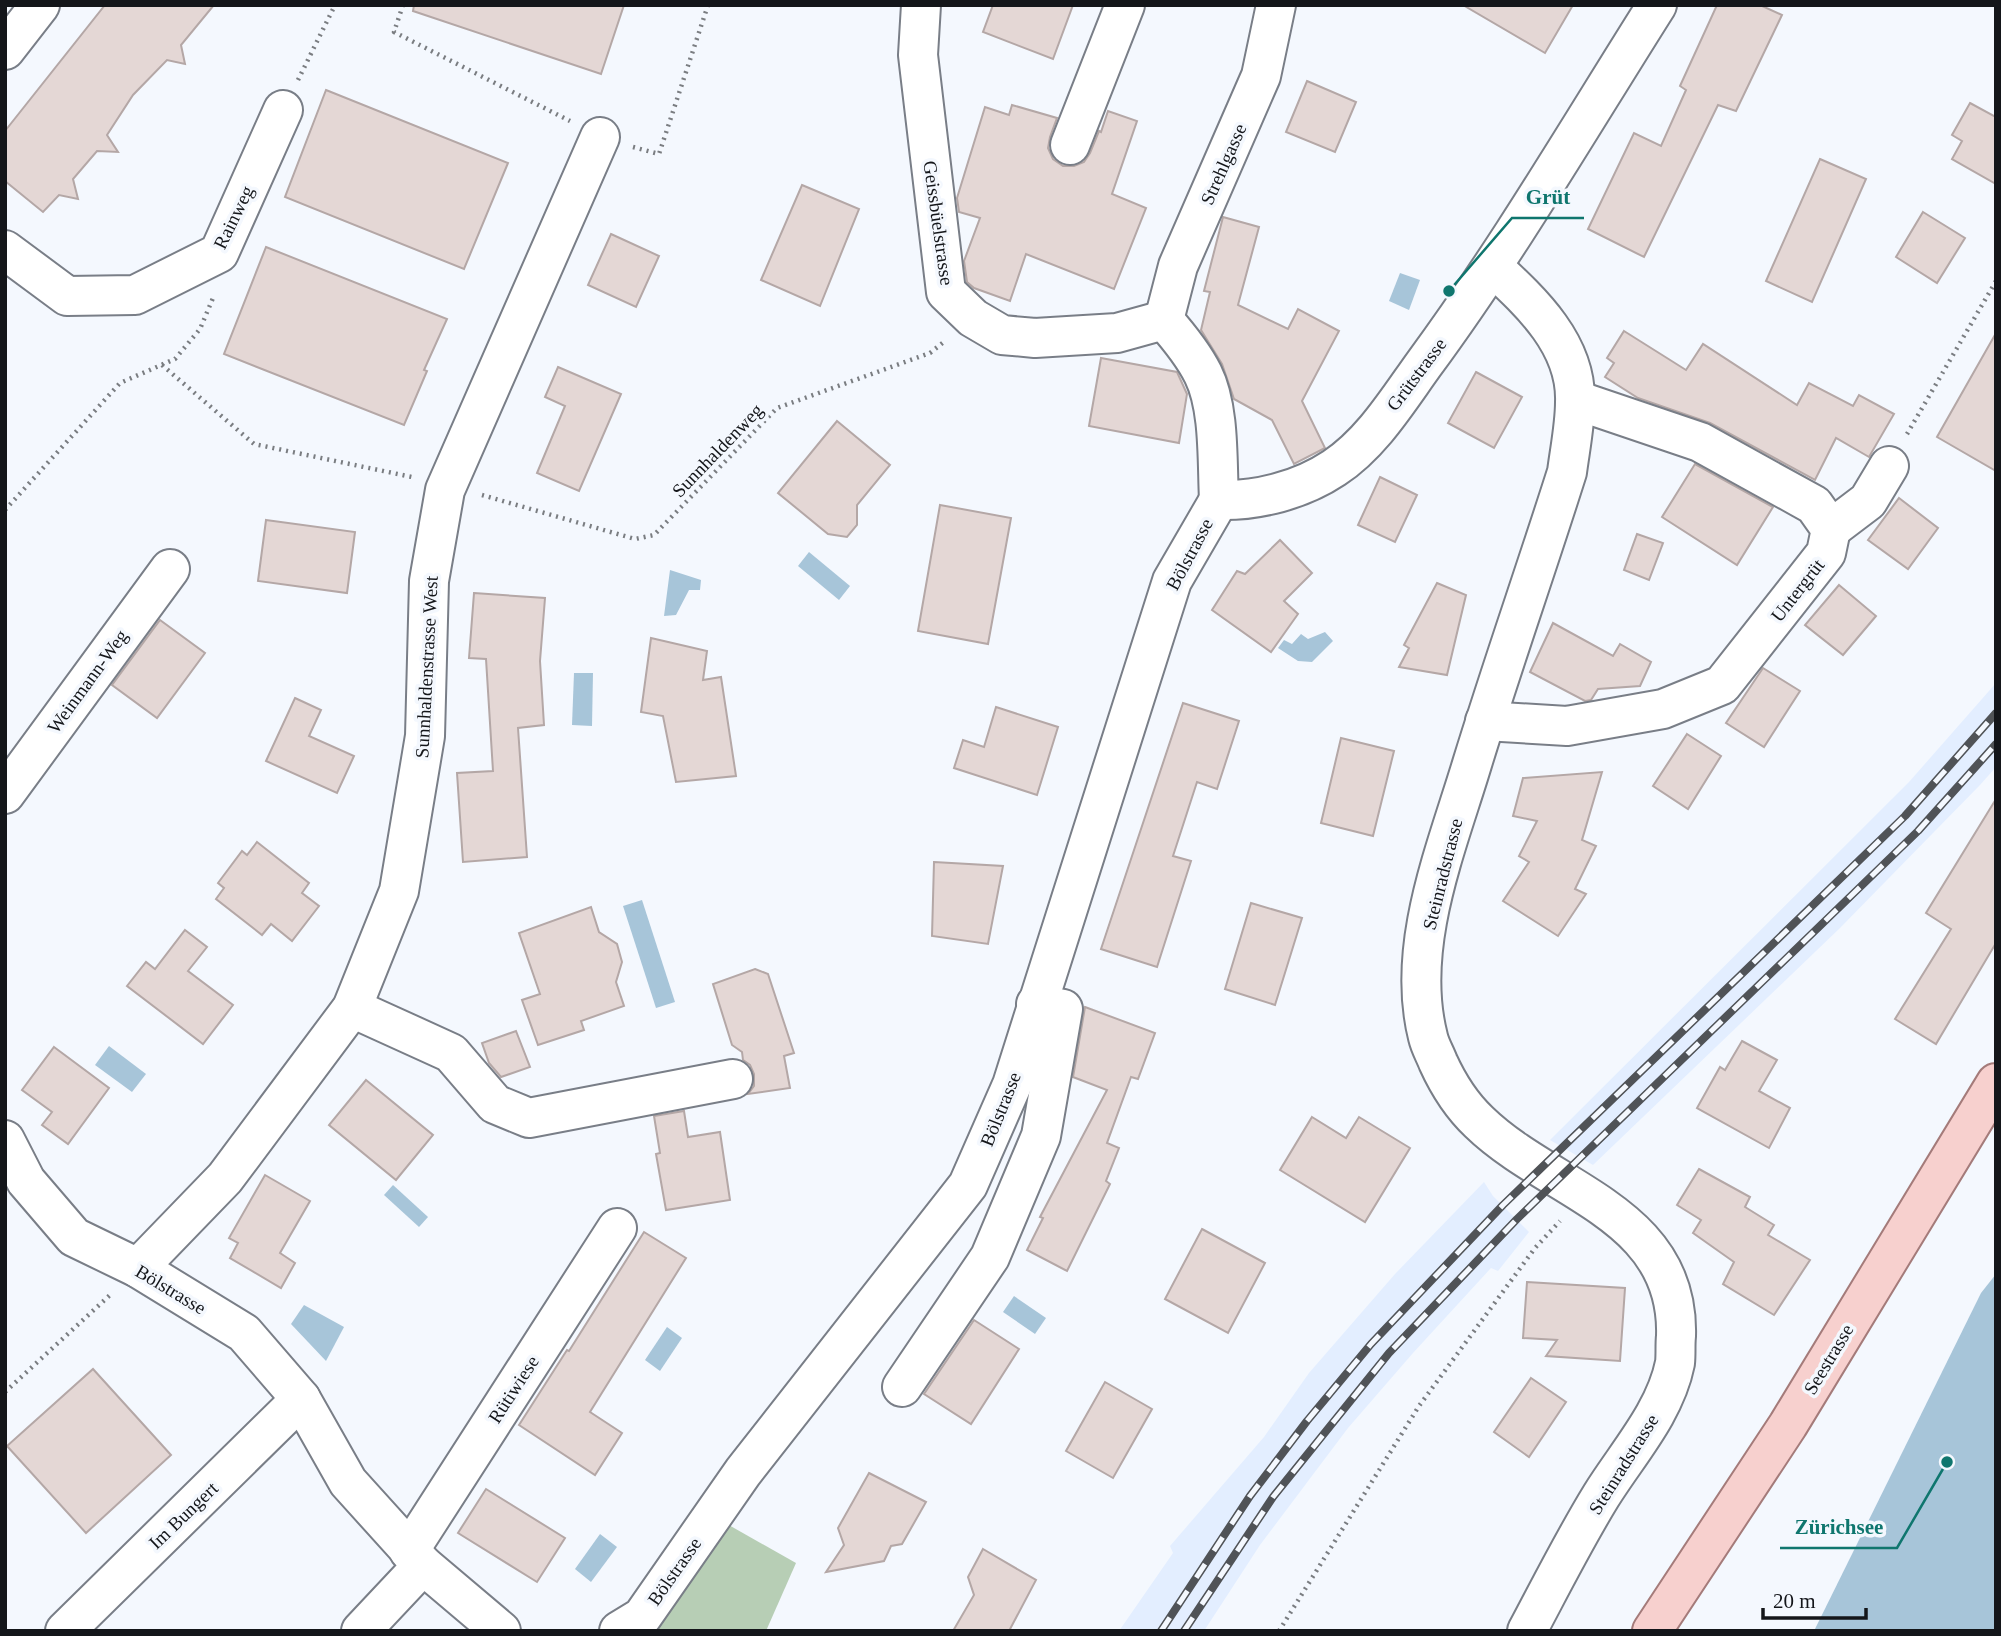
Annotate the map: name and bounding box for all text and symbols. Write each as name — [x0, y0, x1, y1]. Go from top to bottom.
street label: Strehlgasse — [1196, 120, 1251, 208]
street label: Geissbüelstrasse — [919, 159, 958, 287]
callout: Grüt — [1512, 176, 1584, 218]
street label: Rainweg — [209, 182, 258, 252]
text: Grüt — [1526, 185, 1570, 209]
street label: Grütstrasse — [1382, 334, 1451, 415]
street label: Sunnhaldenweg — [668, 399, 767, 501]
street label: Bölstrasse — [1162, 515, 1217, 594]
street label: Untergrüt — [1766, 554, 1829, 626]
street label: Sunnhaldenstrasse West — [411, 575, 442, 759]
street label: Weinmann-Weg — [43, 625, 132, 737]
street label: Steinradstrasse — [1419, 816, 1466, 932]
street label: Bölstrasse — [976, 1069, 1025, 1149]
street label: Bölstrasse — [132, 1260, 210, 1319]
street label: Seestrasse — [1799, 1320, 1858, 1398]
street label: Rütiwiese — [484, 1352, 543, 1427]
street label: Steinradstrasse — [1584, 1410, 1663, 1518]
street label: Im Bungert — [145, 1477, 222, 1553]
callout: Zürichsee — [1780, 1506, 1897, 1548]
text: Zürichsee — [1795, 1515, 1883, 1539]
street label: Bölstrasse — [643, 1533, 705, 1609]
scale bar — [1763, 1576, 1866, 1620]
text: 20 m — [1773, 1589, 1816, 1613]

